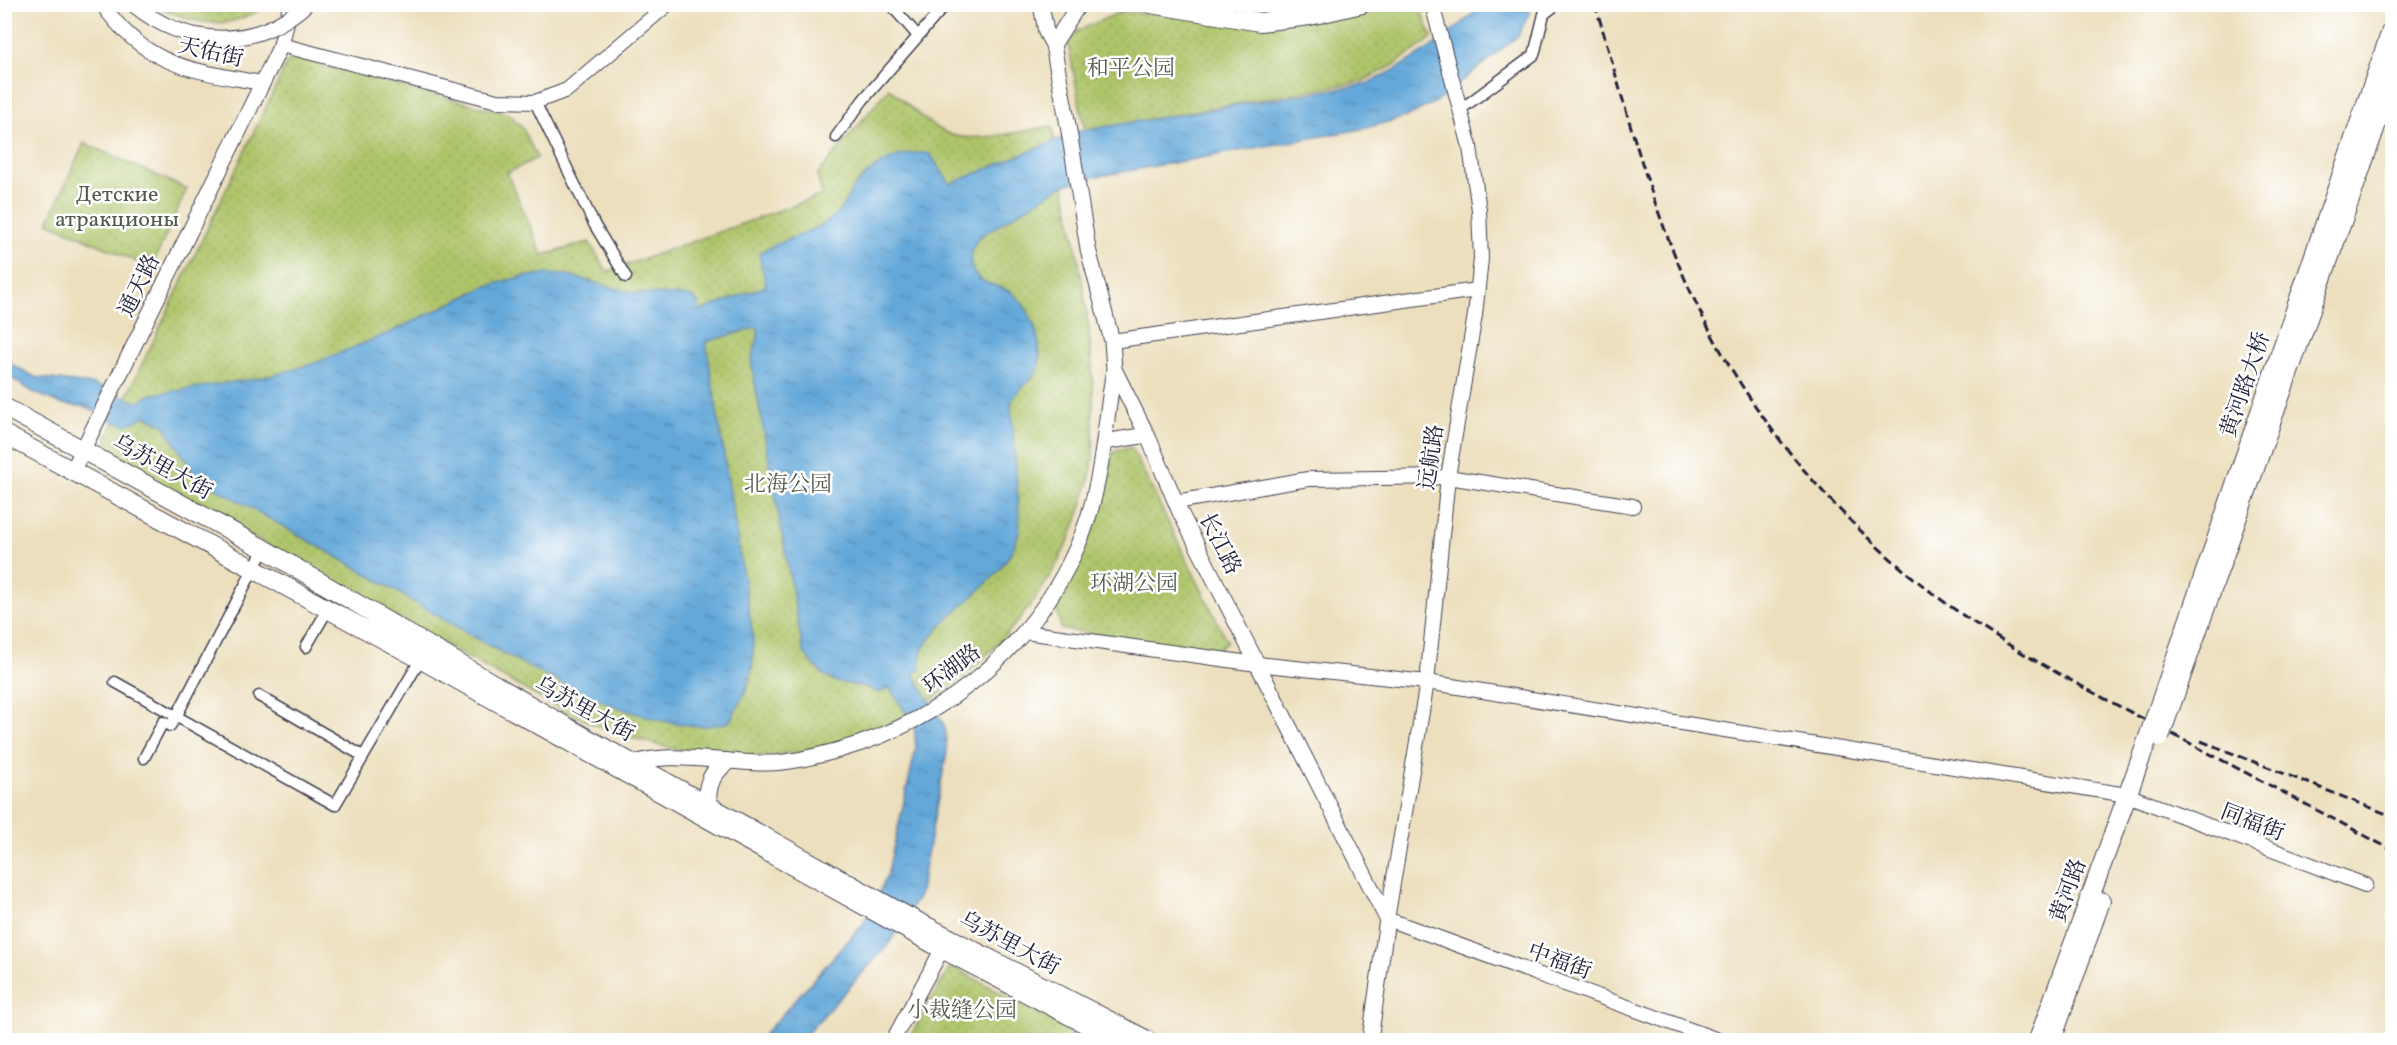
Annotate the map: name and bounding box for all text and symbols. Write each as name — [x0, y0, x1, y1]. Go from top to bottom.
street label: 天佑街 — [175, 31, 246, 76]
park label: 和平公园 — [1087, 54, 1175, 85]
park label: Детские атракционы — [55, 180, 179, 236]
street label: 通天路 — [112, 250, 169, 323]
street label: 黄河路大桥 — [2214, 328, 2279, 442]
street label: 远航路 — [1413, 423, 1452, 492]
street label: 乌苏里大街 — [106, 428, 217, 508]
park label: 北海公园 — [744, 470, 832, 501]
street label: 长江路 — [1190, 508, 1248, 581]
park label: 环湖公园 — [1090, 569, 1178, 600]
street label: 环湖路 — [917, 638, 988, 702]
street label: 乌苏里大街 — [528, 670, 639, 750]
street label: 同福街 — [2216, 797, 2288, 850]
street label: 黄河路 — [2043, 855, 2095, 927]
street label: 乌苏里大街 — [953, 905, 1065, 984]
street label: 中福街 — [1523, 936, 1595, 988]
park label: 小裁缝公园 — [907, 996, 1017, 1027]

